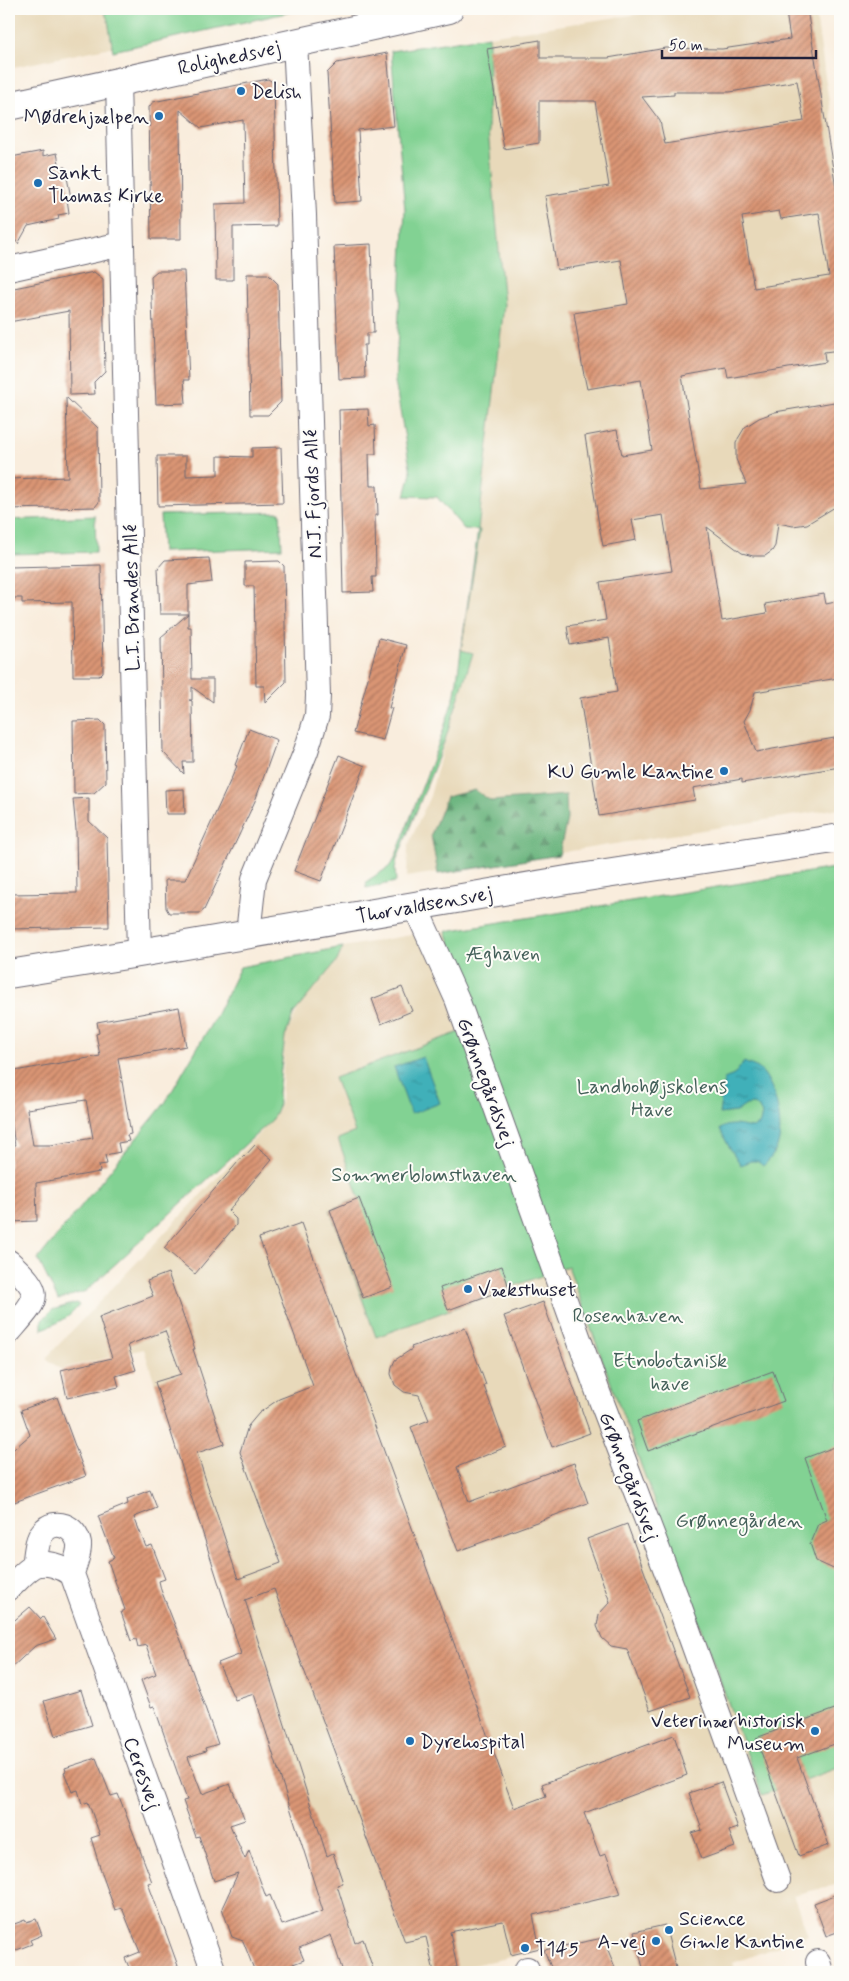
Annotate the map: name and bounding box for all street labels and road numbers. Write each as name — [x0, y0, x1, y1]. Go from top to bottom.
street label: Rolighedsvej — [175, 34, 283, 83]
street label: N.J. Fjords Allé — [298, 429, 329, 559]
street label: L.I. Brandes Allé — [118, 524, 147, 672]
street label: Thorvaldsensvej — [354, 880, 495, 931]
street label: Grønnegårdsvej — [449, 1014, 522, 1151]
street label: Grønnegårdsvej — [591, 1408, 666, 1545]
street label: Ceresvej — [116, 1733, 167, 1814]

